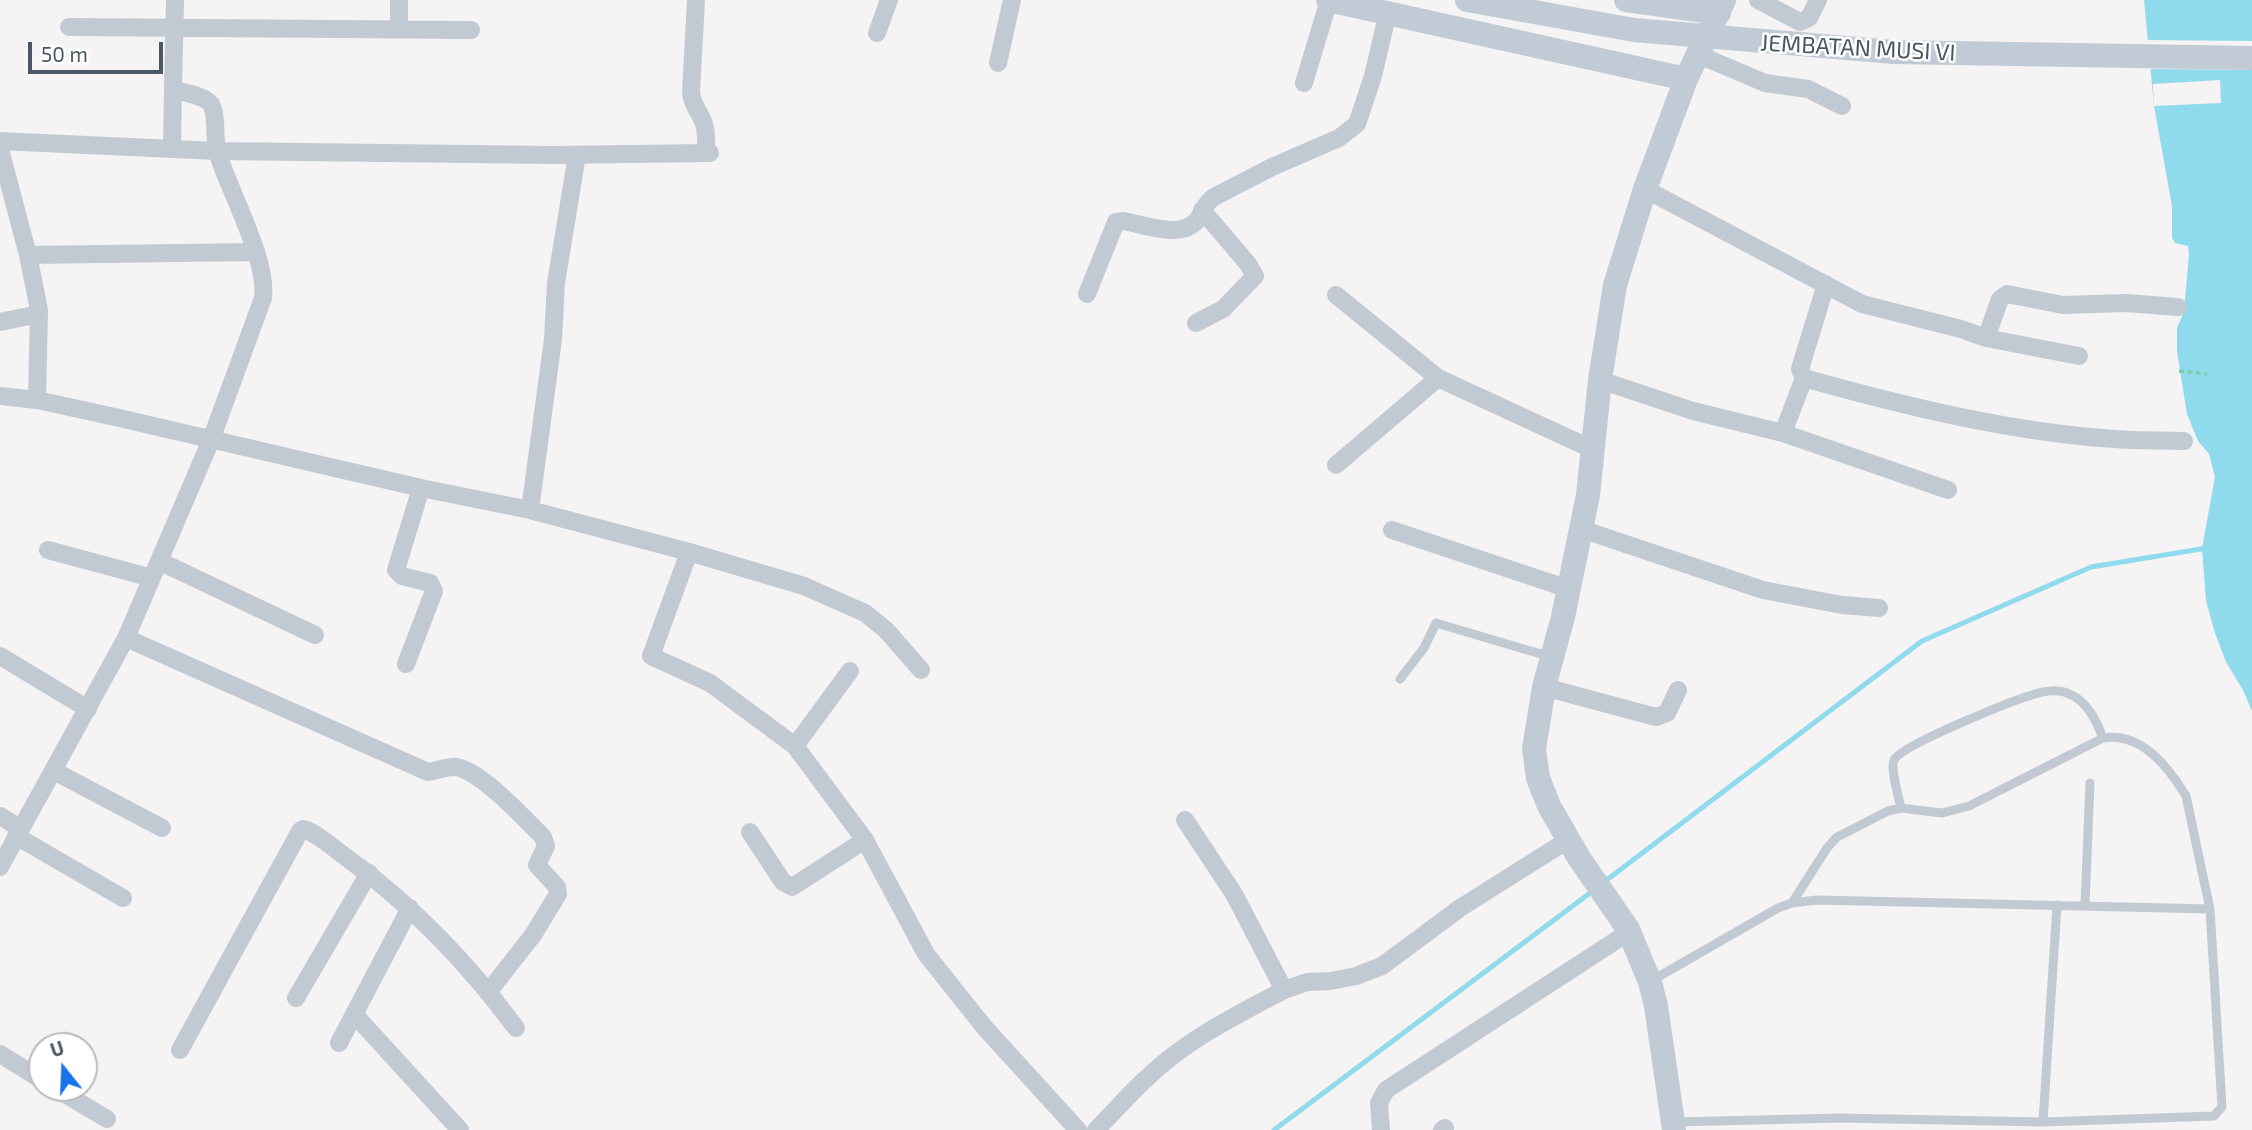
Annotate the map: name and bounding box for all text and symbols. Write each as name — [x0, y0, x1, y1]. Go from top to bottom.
scale bar — [32, 28, 166, 72]
street label: JEMBATAN MUSI VI — [1760, 29, 1956, 67]
text: 50 m — [41, 41, 88, 66]
north arrow — [28, 1032, 98, 1102]
text: U — [47, 1036, 67, 1061]

